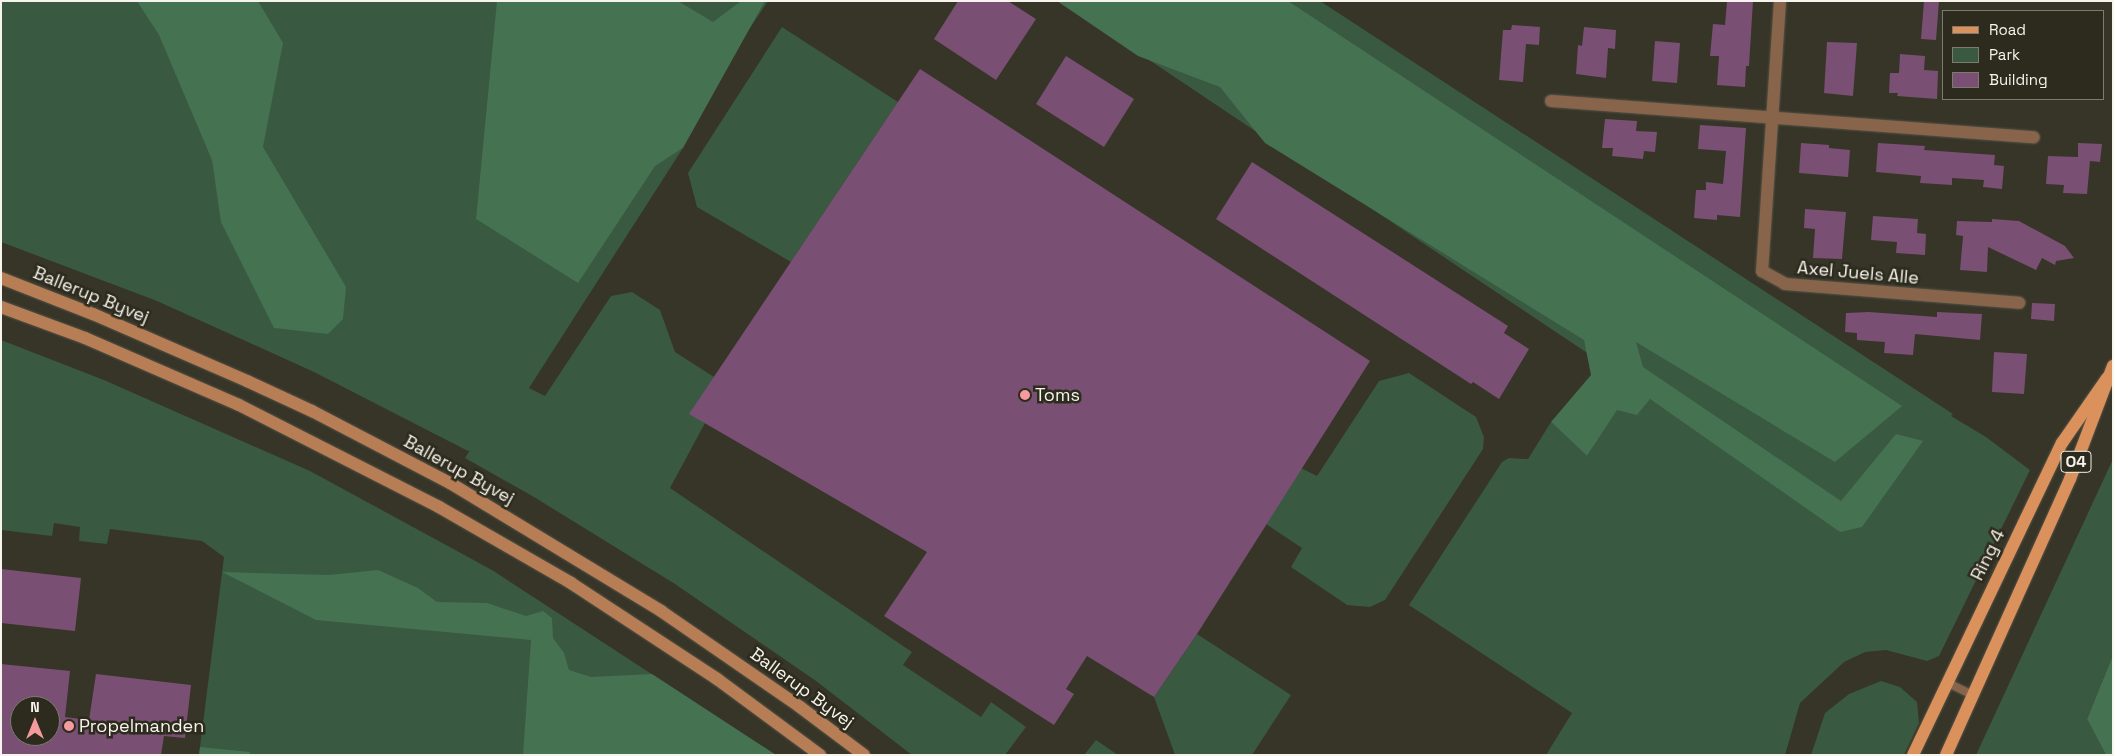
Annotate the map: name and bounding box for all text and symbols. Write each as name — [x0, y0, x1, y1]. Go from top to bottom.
legend — [1942, 10, 2104, 100]
text: Road — [1989, 20, 2026, 39]
text: Park — [1989, 45, 2020, 64]
text: Building — [1989, 70, 2048, 89]
street label: Axel Juels Alle — [1796, 257, 1920, 289]
street label: Ballerup Byvej — [30, 262, 152, 328]
place label: Toms — [1035, 384, 1080, 406]
marker: Toms — [1019, 389, 1031, 401]
street label: Ballerup Byvej — [400, 431, 518, 509]
road number: O4 — [2060, 448, 2092, 476]
street label: Ring 4 — [1966, 526, 2010, 584]
street label: Ballerup Byvej — [746, 643, 858, 733]
north arrow — [10, 696, 60, 746]
text: N — [30, 698, 40, 716]
place label: Propelmanden — [79, 715, 204, 737]
marker: Propelmanden — [63, 720, 75, 732]

